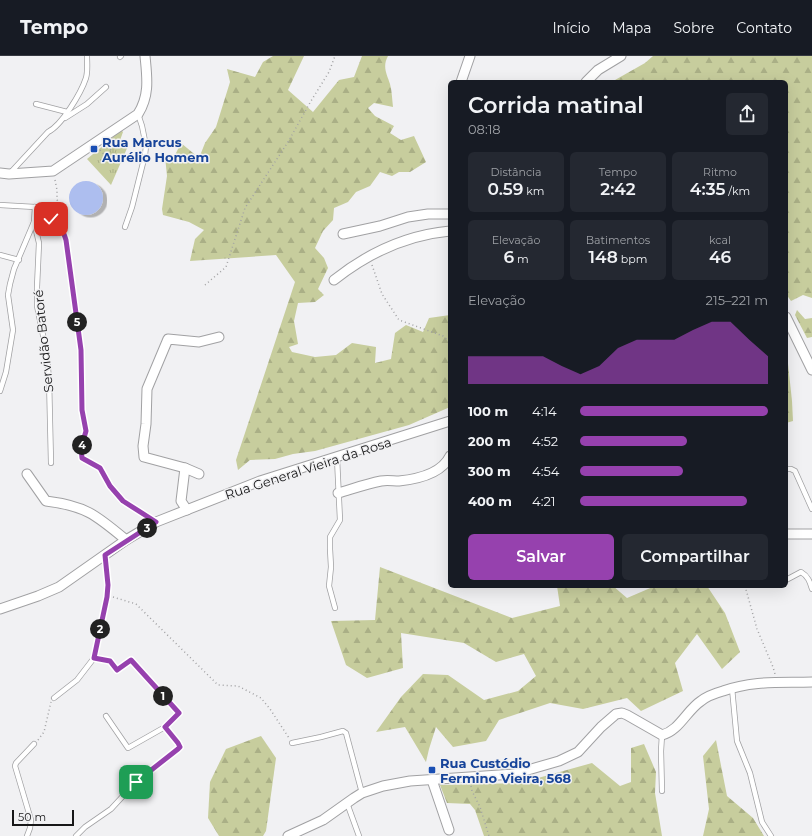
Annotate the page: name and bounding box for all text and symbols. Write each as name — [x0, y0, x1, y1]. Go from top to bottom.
text: Tempo — [20, 16, 88, 39]
text: Início — [552, 19, 590, 37]
text: Mapa — [612, 19, 652, 37]
text: Sobre — [674, 19, 714, 37]
text: Contato — [736, 19, 792, 37]
text: Corrida matinal — [468, 92, 644, 119]
button: share — [726, 93, 768, 135]
text: 08:18 — [468, 121, 501, 137]
place label: Rua Marcus Aurélio Homem — [101, 134, 209, 165]
marker: Rua Marcus Aurélio Homem — [89, 144, 99, 154]
text: Distância — [490, 165, 542, 179]
text: Tempo — [599, 165, 637, 179]
text: Ritmo — [703, 165, 737, 179]
text: 0.59 — [487, 179, 523, 199]
text: 2:42 — [600, 179, 636, 199]
text: 4:35 — [690, 179, 725, 199]
text: km — [523, 184, 545, 198]
text: /km — [725, 184, 750, 198]
pin — [34, 202, 68, 236]
icon: check — [40, 208, 62, 230]
text: Elevação — [492, 233, 540, 247]
text: Batimentos — [586, 233, 650, 247]
text: kcal — [709, 233, 731, 247]
text: 6 — [503, 247, 514, 267]
text: 148 — [589, 247, 618, 267]
text: 46 — [709, 247, 731, 267]
text: m — [514, 252, 529, 266]
text: bpm — [618, 252, 647, 266]
street label: Servidão Batoré — [30, 289, 56, 393]
text: Elevação — [468, 292, 526, 308]
text: 215–221 m — [706, 292, 768, 308]
pin: 5 — [67, 312, 87, 332]
text: 5 — [74, 315, 80, 329]
text: 100 m — [468, 403, 508, 419]
text: 4:14 — [532, 403, 557, 419]
text: 200 m — [468, 433, 511, 449]
text: 4:52 — [532, 433, 558, 449]
street label: Rua General Vieira da Rosa — [223, 434, 393, 502]
pin: 4 — [72, 435, 92, 455]
text: 4 — [78, 438, 86, 452]
text: 300 m — [468, 463, 511, 479]
text: 4:54 — [532, 463, 559, 479]
text: 400 m — [468, 493, 512, 509]
text: 4:21 — [532, 493, 556, 509]
pin: 3 — [137, 518, 157, 538]
text: 3 — [144, 521, 150, 535]
button: Salvar — [468, 534, 614, 580]
button: Compartilhar — [622, 534, 768, 580]
pin: 2 — [90, 619, 110, 639]
text: 2 — [97, 622, 103, 636]
pin: 1 — [153, 686, 173, 706]
text: 1 — [161, 689, 165, 703]
place label: Rua Custódio Fermino Vieira, 568 — [440, 755, 572, 786]
pin — [119, 765, 153, 799]
marker: Rua Custódio Fermino Vieira, 568 — [427, 765, 437, 775]
icon: arrive — [125, 771, 147, 793]
scale bar — [12, 808, 74, 827]
text: 50 m — [18, 810, 46, 824]

